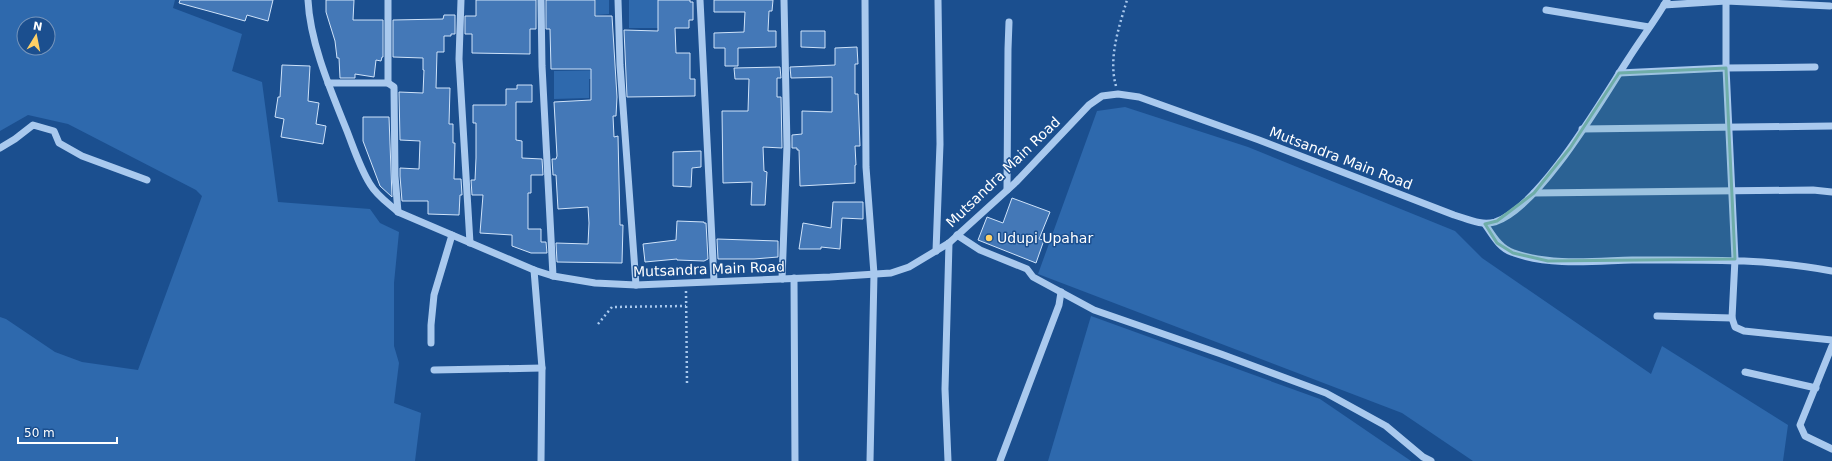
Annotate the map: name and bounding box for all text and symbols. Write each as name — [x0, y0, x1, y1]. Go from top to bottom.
north arrow — [16, 16, 56, 56]
text: N — [32, 19, 43, 34]
street label: Mutsandra Main Road — [943, 113, 1063, 231]
street label: Mutsandra Main Road — [1267, 123, 1415, 193]
place label: Udupi Upahar — [997, 230, 1093, 246]
marker: Udupi Upahar — [984, 233, 994, 243]
street label: Mutsandra Main Road — [633, 258, 785, 280]
scale bar — [18, 419, 117, 445]
text: 50 m — [24, 426, 55, 440]

